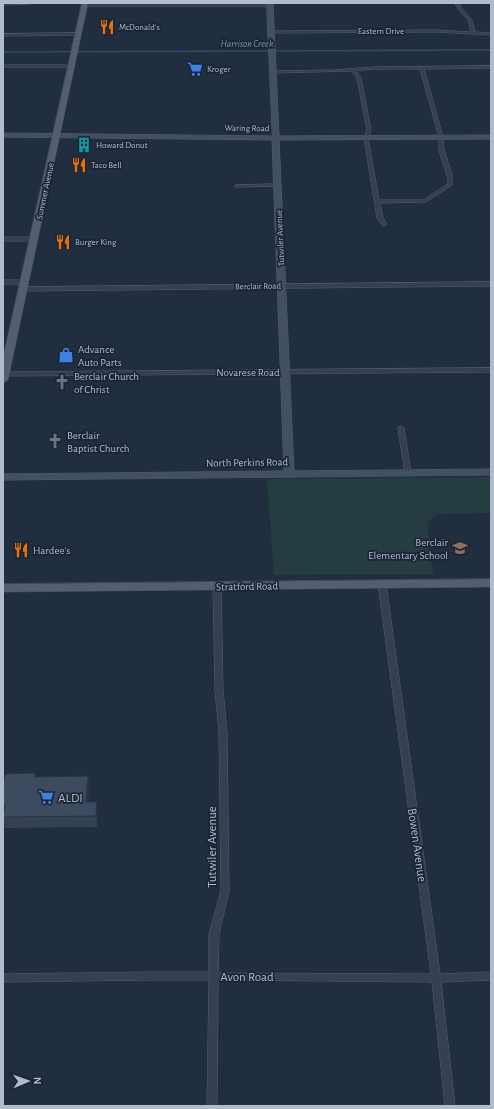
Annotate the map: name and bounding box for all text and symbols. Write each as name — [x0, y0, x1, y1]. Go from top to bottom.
restaurant icon: McDonald's — [98, 18, 116, 36]
place label: McDonald's — [119, 23, 160, 32]
street label: Eastern Drive — [358, 27, 404, 36]
water label: Harrison Creek — [220, 39, 274, 49]
supermarket icon: Kroger — [186, 60, 204, 78]
place label: Kroger — [207, 65, 231, 74]
street label: Waring Road — [224, 124, 270, 133]
building icon: Howard Donut — [75, 136, 93, 154]
place label: Howard Donut — [96, 141, 148, 150]
restaurant icon: Taco Bell — [70, 156, 88, 174]
place label: Taco Bell — [91, 161, 122, 170]
street label: Summer Avenue — [35, 162, 56, 220]
street label: Tutwiler Avenue — [275, 210, 286, 266]
restaurant icon: Burger King — [54, 233, 72, 251]
place label: Burger King — [75, 238, 117, 247]
street label: Berclair Road — [235, 282, 281, 291]
place label: Advance Auto Parts — [78, 344, 122, 368]
shop icon: Advance Auto Parts — [57, 346, 75, 364]
street label: Novarese Road — [216, 367, 280, 378]
place label: Berclair Church of Christ — [74, 371, 139, 395]
church icon: Berclair Church of Christ — [53, 373, 71, 391]
place label: Berclair Baptist Church — [67, 430, 130, 454]
church icon: Berclair Baptist Church — [46, 432, 64, 450]
street label: North Perkins Road — [206, 456, 288, 469]
place label: Berclair Elementary School — [368, 537, 448, 561]
school or university icon: Berclair Elementary School — [451, 539, 469, 557]
restaurant icon: Hardee's — [12, 541, 30, 559]
place label: Hardee's — [33, 545, 70, 556]
street label: Stratford Road — [216, 580, 278, 593]
supermarket icon: ALDI — [37, 788, 55, 806]
place label: ALDI — [58, 792, 83, 805]
street label: Tutwiler Avenue — [206, 806, 219, 888]
street label: Bowen Avenue — [405, 807, 428, 883]
street label: Avon Road — [220, 971, 274, 984]
north arrow — [8, 1061, 48, 1101]
text: N — [32, 1077, 43, 1085]

